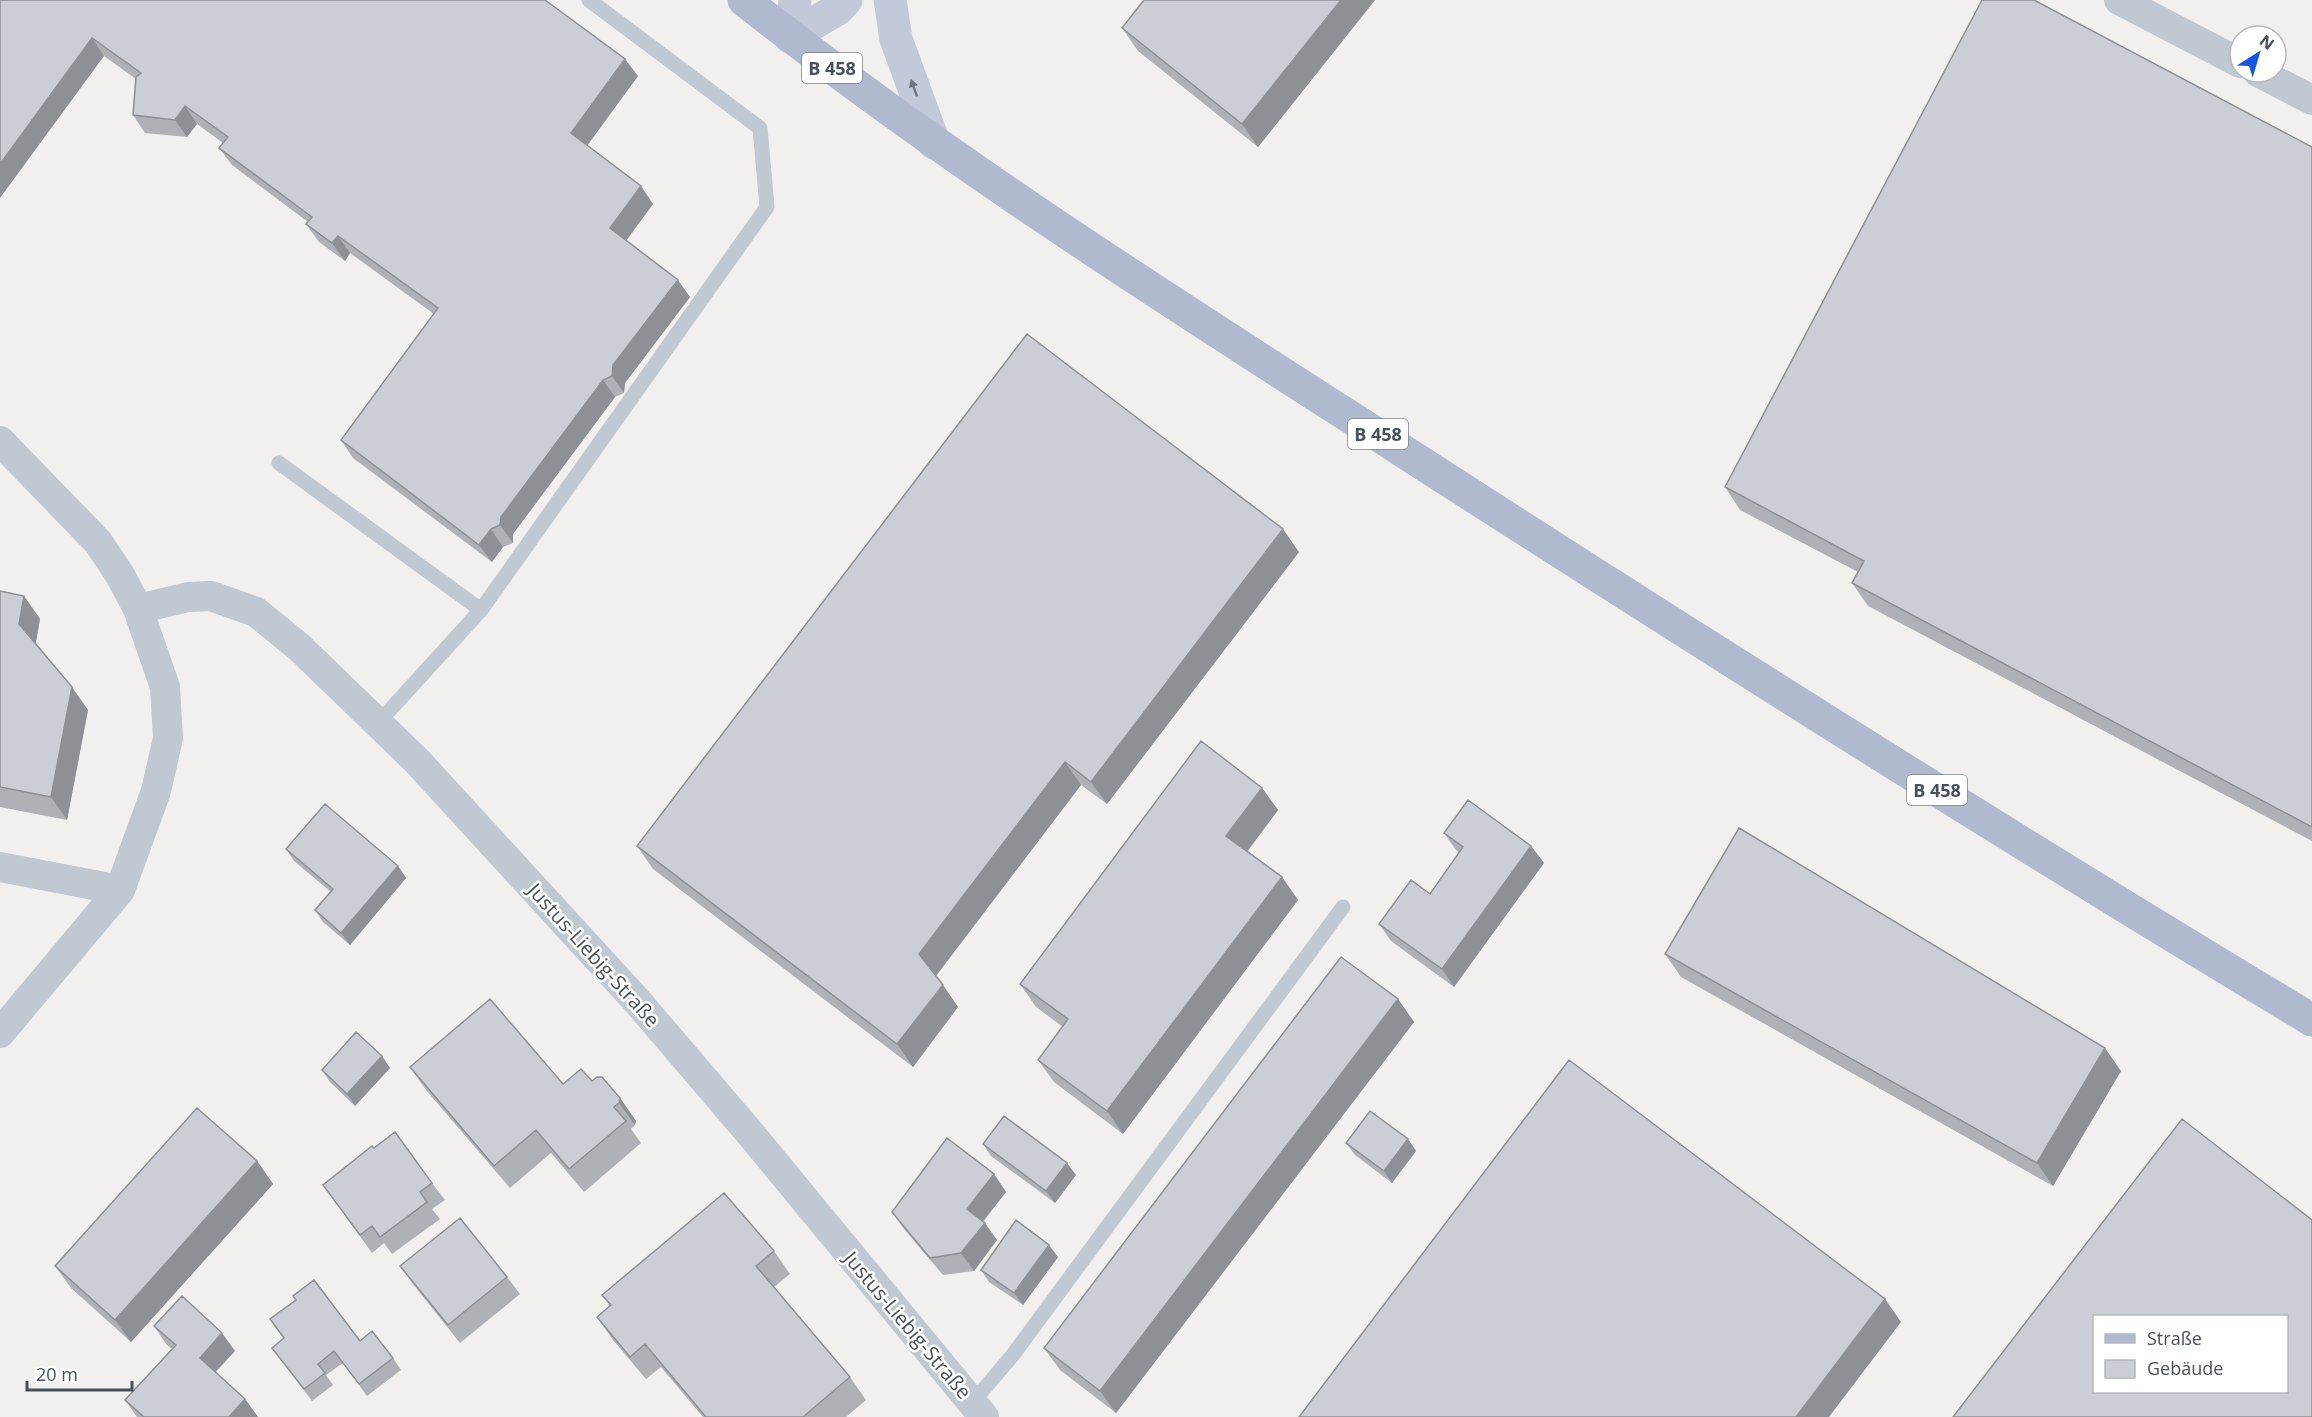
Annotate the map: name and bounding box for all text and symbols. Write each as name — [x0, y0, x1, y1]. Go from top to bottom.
north arrow — [2228, 24, 2288, 84]
text: N — [2255, 29, 2279, 55]
road number: B 458 — [802, 53, 862, 83]
one-way arrow — [908, 78, 918, 96]
road number: B 458 — [1348, 419, 1408, 449]
road number: B 458 — [1907, 775, 1967, 805]
street label: Justus-Liebig-Straße — [521, 876, 666, 1033]
street label: Justus-Liebig-Straße — [837, 1244, 978, 1405]
legend — [2093, 1315, 2288, 1393]
text: Straße — [2147, 1326, 2202, 1350]
scale bar — [27, 1354, 132, 1392]
text: Gebäude — [2147, 1356, 2223, 1380]
text: 20 m — [36, 1362, 78, 1386]

